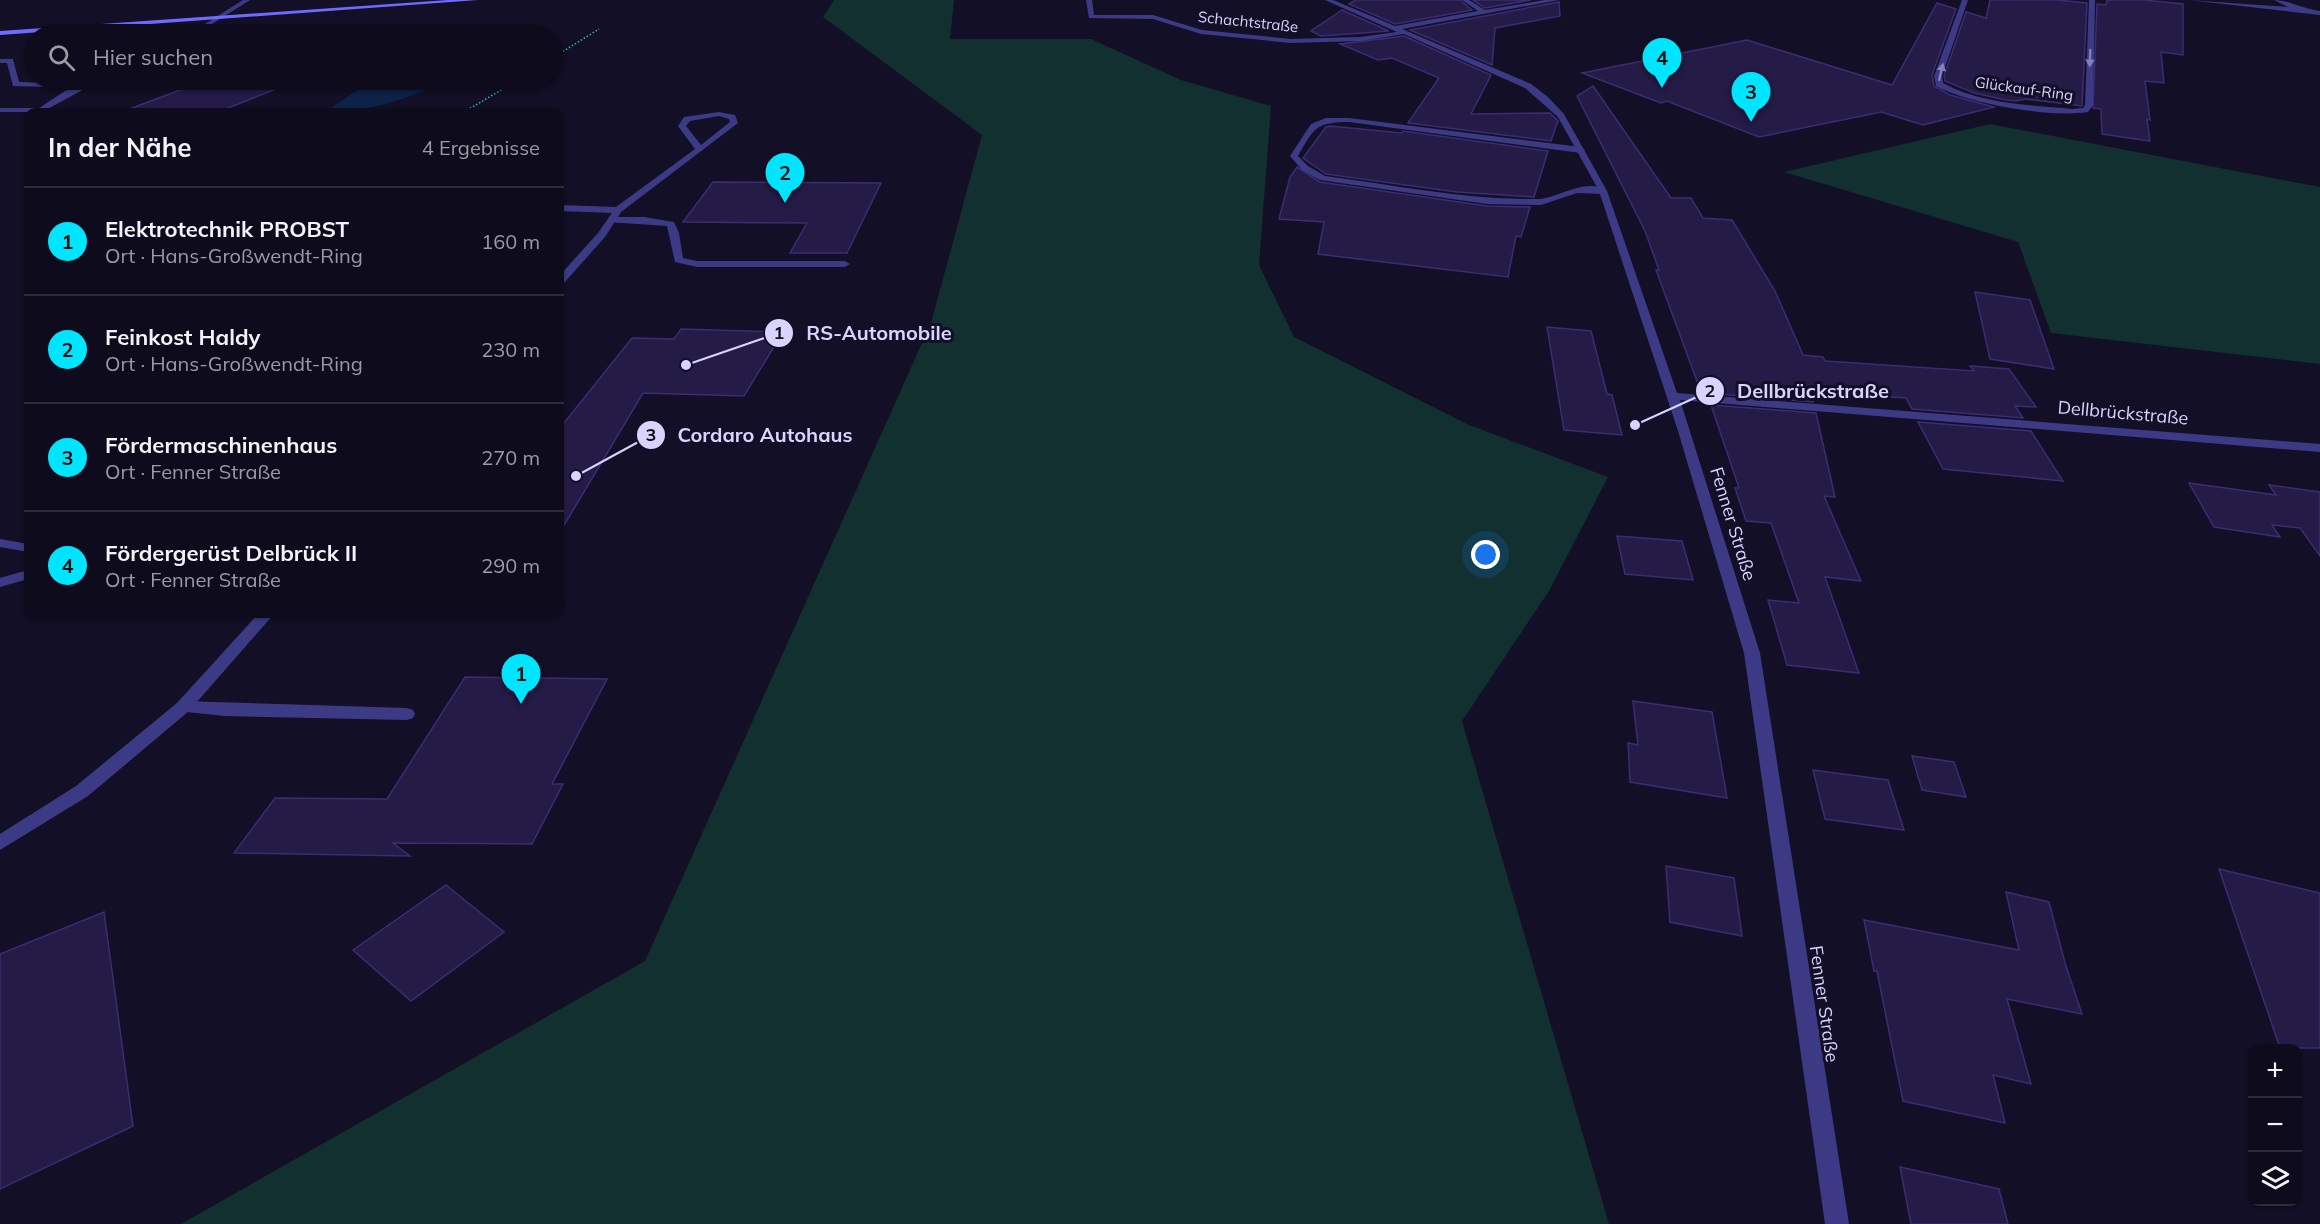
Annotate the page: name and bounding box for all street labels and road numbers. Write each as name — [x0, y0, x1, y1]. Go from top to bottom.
street label: Schachtstraße — [1197, 7, 1299, 36]
street label: Glückauf-Ring — [1974, 72, 2074, 105]
street label: Dellbrückstraße — [2057, 395, 2189, 430]
street label: Fenner Straße — [1705, 464, 1762, 583]
street label: Fenner Straße — [1805, 944, 1844, 1064]

